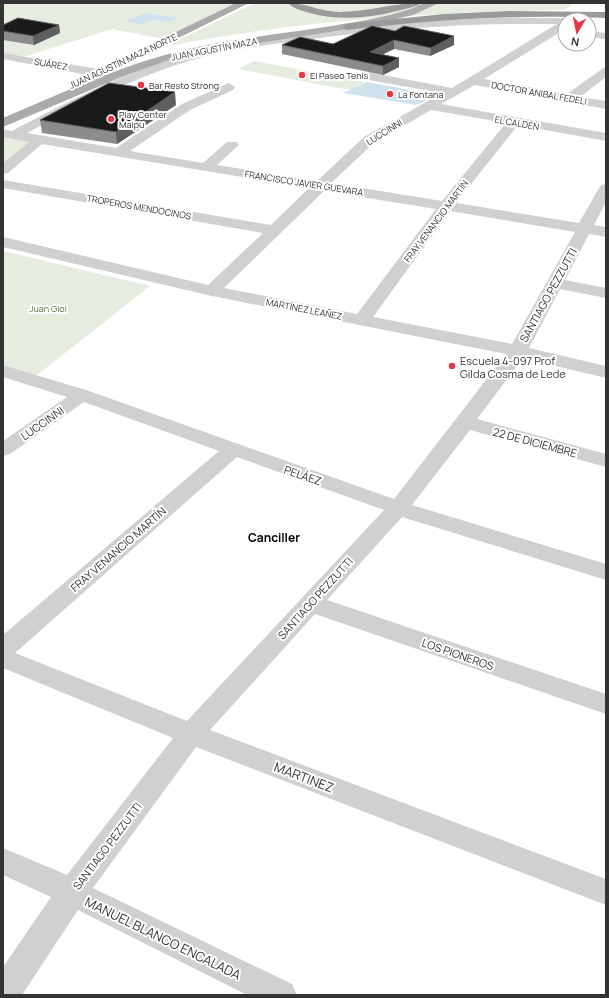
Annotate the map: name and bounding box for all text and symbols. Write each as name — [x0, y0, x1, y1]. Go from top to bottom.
north arrow — [557, 12, 597, 52]
street label: JUAN AGUSTÍN MAZA NORTE — [67, 30, 179, 92]
street label: JUAN AGUSTÍN MAZA — [170, 34, 258, 64]
text: N — [570, 34, 580, 50]
street label: SUÁREZ — [33, 55, 69, 73]
place label: El Paseo Tenis — [310, 69, 369, 82]
marker: El Paseo Tenis — [297, 70, 307, 80]
street label: DOCTOR ANIBAL FEDELI — [490, 78, 588, 108]
place label: Bar Resto Strong — [149, 79, 219, 92]
marker: Bar Resto Strong — [136, 80, 146, 90]
place label: La Fontana — [398, 88, 443, 101]
marker: La Fontana — [385, 89, 395, 99]
place label: Play Center Maipu — [119, 108, 167, 131]
street label: EL CALDÉN — [494, 113, 540, 133]
marker: Play Center Maipu — [106, 114, 116, 124]
street label: LUCCINNI — [363, 116, 405, 148]
street label: FRANCISCO JAVIER GUEVARA — [244, 167, 364, 199]
street label: FRAY VENANCIO MARTÍN — [401, 177, 471, 265]
street label: TROPEROS MENDOCINOS — [86, 191, 193, 223]
street label: SANTIAGO PEZZUTTI — [516, 245, 580, 345]
street label: MARTÍNEZ LEAÑEZ — [265, 295, 344, 323]
park label: Juan Giol — [29, 302, 67, 315]
place label: Escuela 4-097 Prof Gilda Cosma de Lede — [460, 353, 566, 381]
marker: Escuela 4-097 Prof Gilda Cosma de Lede — [447, 361, 457, 371]
street label: LUCCINNI — [18, 403, 66, 443]
street label: 22 DE DICIEMBRE — [491, 424, 579, 460]
street label: PELÁEZ — [282, 462, 324, 488]
street label: FRAY VENANCIO MARTÍN — [67, 503, 169, 595]
district label: Canciller — [248, 529, 300, 546]
street label: SANTIAGO PEZZUTTI — [274, 554, 356, 642]
street label: LOS PIONEROS — [420, 635, 496, 673]
street label: MARTINEZ — [272, 757, 336, 797]
street label: SANTIAGO PEZZUTTI — [69, 799, 145, 893]
street label: MANUEL BLANCO ENCALADA — [82, 892, 244, 984]

